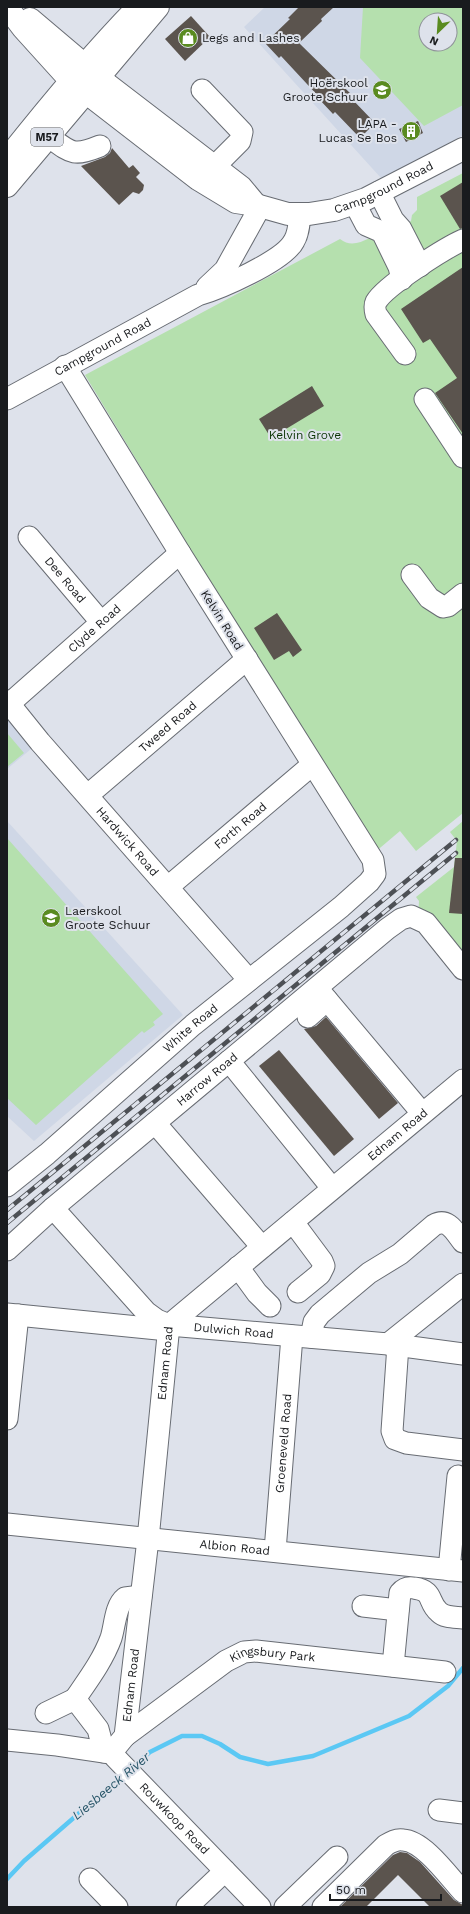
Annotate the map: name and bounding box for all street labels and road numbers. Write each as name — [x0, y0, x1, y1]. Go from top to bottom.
road number: M57 — [31, 128, 63, 146]
street label: Campground Road — [332, 159, 436, 216]
street label: Campground Road — [52, 315, 154, 379]
street label: Dee Road — [42, 554, 89, 606]
street label: Kelvin Road — [198, 587, 246, 653]
street label: Clyde Road — [65, 602, 124, 656]
street label: Tweed Road — [136, 698, 199, 755]
street label: Forth Road — [211, 799, 270, 852]
street label: Hardwick Road — [93, 804, 162, 879]
street label: White Road — [160, 1001, 221, 1055]
street label: Harrow Road — [174, 1050, 240, 1109]
street label: Ednam Road — [365, 1105, 431, 1164]
street label: Dulwich Road — [193, 1320, 274, 1341]
street label: Ednam Road — [155, 1326, 176, 1401]
street label: Groeneveld Road — [273, 1393, 294, 1494]
street label: Albion Road — [199, 1537, 271, 1558]
street label: Kingsbury Park — [227, 1644, 316, 1665]
street label: Ednam Road — [120, 1648, 142, 1723]
street label: Rouwkoop Road — [137, 1780, 212, 1857]

